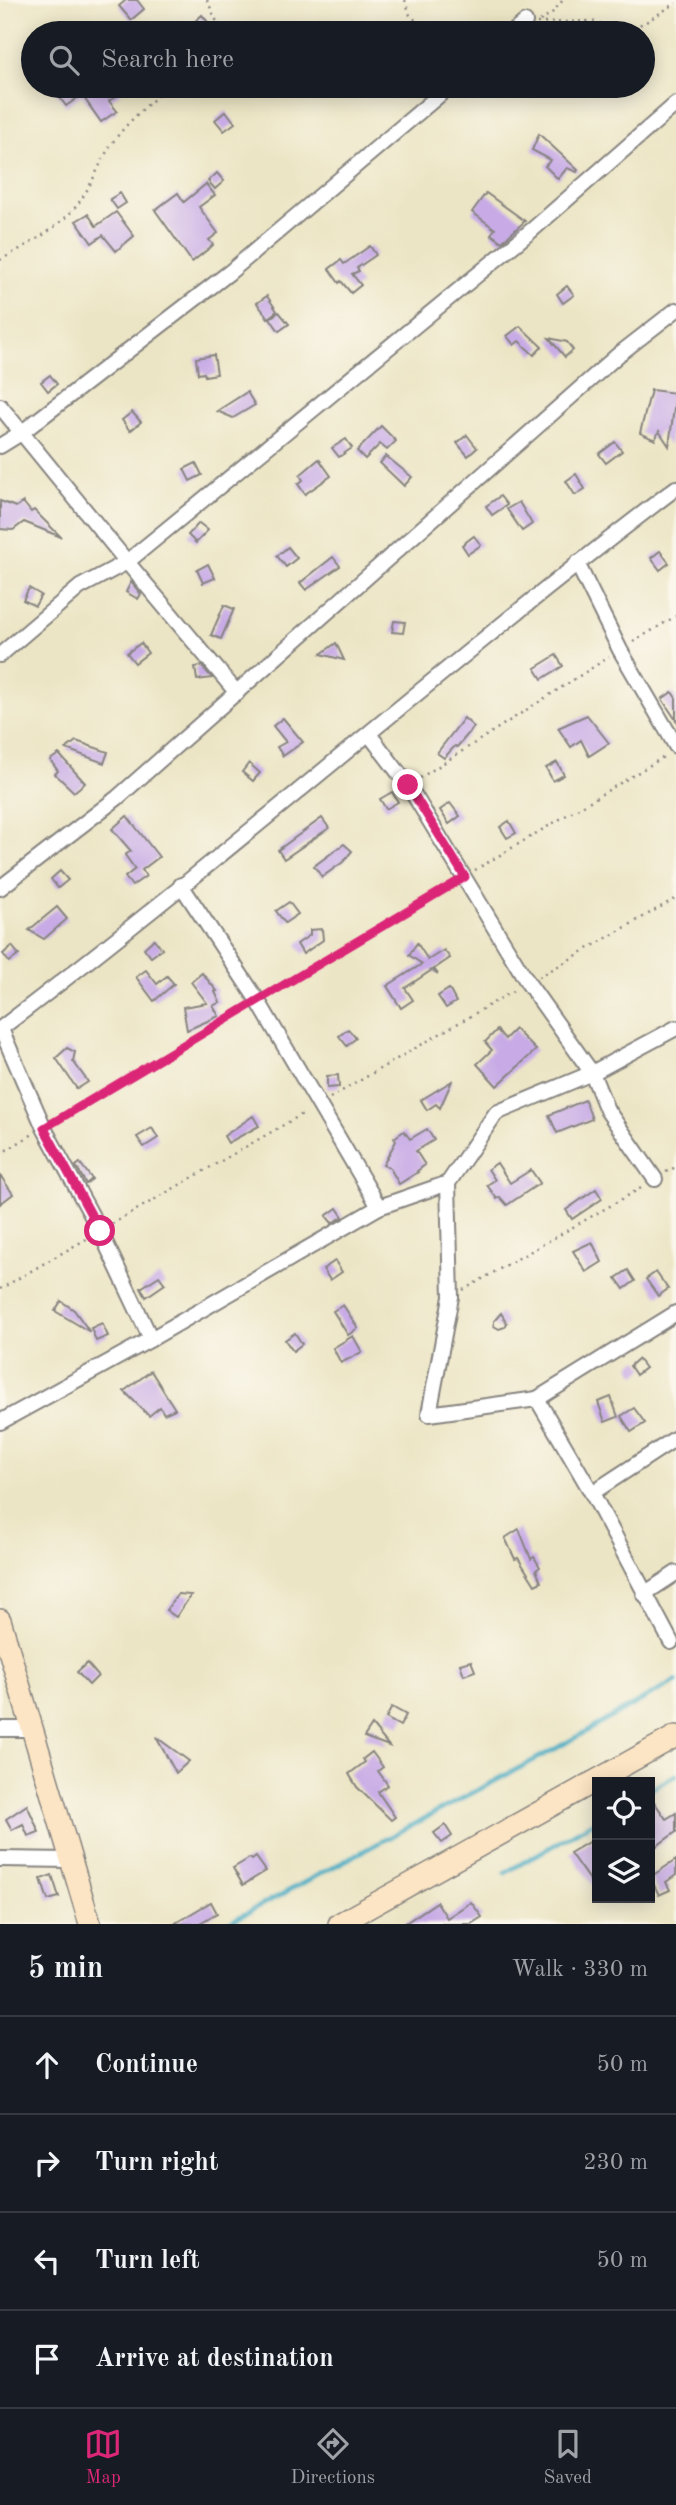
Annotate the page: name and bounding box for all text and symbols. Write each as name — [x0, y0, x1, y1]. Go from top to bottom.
search box — [21, 21, 655, 98]
icon: search — [45, 41, 83, 79]
text: Search here — [101, 47, 234, 73]
route end — [392, 769, 423, 800]
route start — [84, 1215, 115, 1246]
map controls — [592, 1777, 655, 1903]
button: locate — [592, 1777, 655, 1840]
button: layers — [592, 1840, 655, 1903]
text: 5 min — [28, 1954, 103, 1984]
text: Walk · 330 m — [512, 1958, 648, 1981]
icon: ahead — [28, 2046, 66, 2084]
text: Continue — [95, 2052, 198, 2078]
text: 50 m — [597, 2053, 648, 2076]
icon: right — [28, 2144, 66, 2182]
text: Turn right — [95, 2150, 218, 2176]
text: 230 m — [583, 2151, 648, 2174]
icon: left — [28, 2242, 66, 2280]
text: Turn left — [95, 2248, 200, 2274]
text: 50 m — [597, 2249, 648, 2272]
icon: arrive — [28, 2340, 66, 2378]
text: Arrive at destination — [95, 2346, 334, 2372]
tab: Map — [84, 2425, 122, 2490]
tab: Directions — [291, 2425, 375, 2490]
tab: Saved — [543, 2425, 592, 2490]

